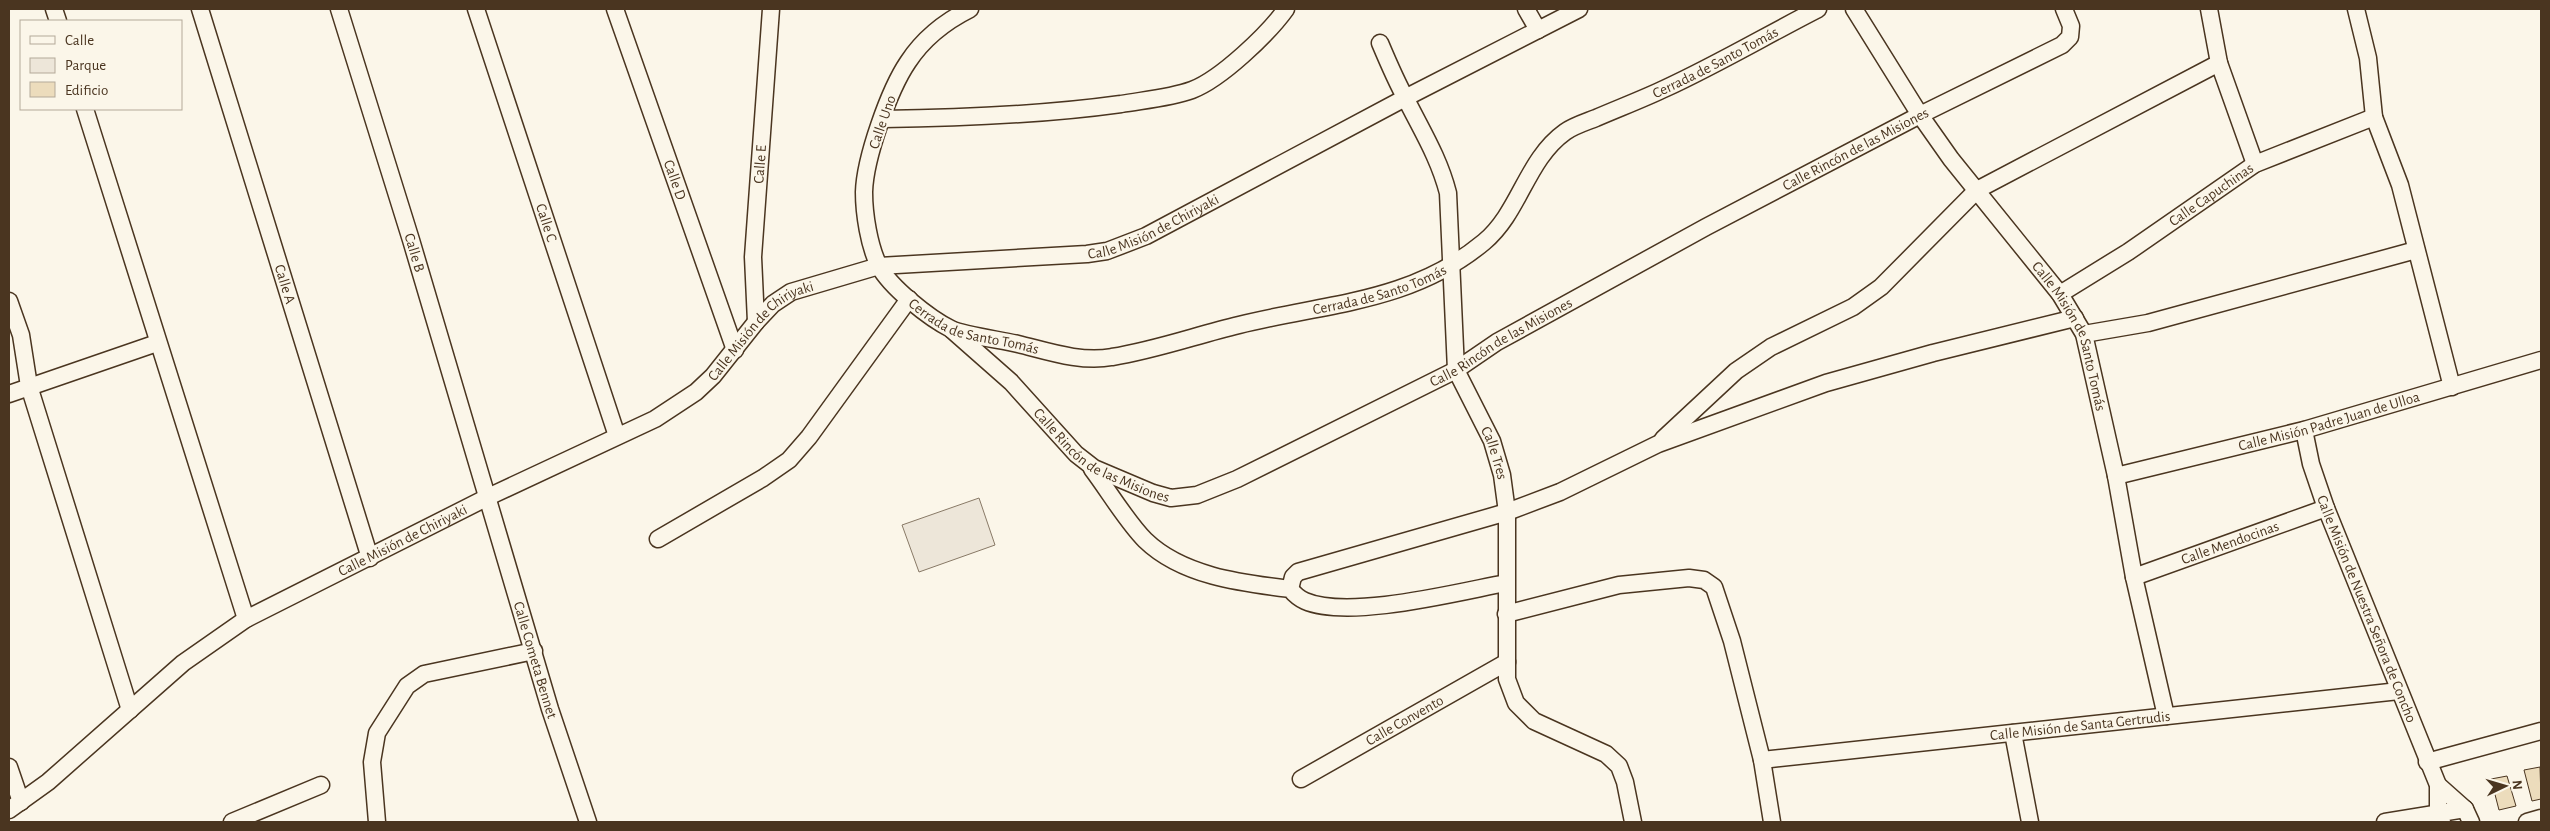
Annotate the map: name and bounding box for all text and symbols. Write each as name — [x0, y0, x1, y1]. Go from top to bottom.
legend — [20, 20, 182, 110]
street label: Cerrada de Santo Tomás — [1650, 24, 1781, 101]
text: Calle — [65, 33, 94, 48]
text: Parque — [65, 58, 106, 73]
text: Edificio — [65, 83, 108, 98]
street label: Calle Uno — [866, 93, 899, 151]
street label: Calle Rincón de las Misiones — [1780, 105, 1931, 194]
street label: Calle E — [751, 144, 769, 184]
street label: Calle D — [661, 158, 689, 202]
street label: Calle Capuchinas — [2166, 160, 2256, 229]
street label: Calle Misión de Chiriyaki — [1087, 192, 1221, 262]
street label: Calle C — [533, 202, 559, 244]
street label: Calle B — [401, 231, 427, 274]
street label: Calle Misión de Santo Tomás — [2029, 259, 2108, 412]
street label: Cerrada de Santo Tomás — [1312, 262, 1449, 317]
street label: Calle A — [272, 263, 298, 306]
street label: Calle Misión de Chiriyaki — [705, 279, 815, 384]
street label: Calle Rincón de las Misiones — [1427, 295, 1575, 390]
street label: Cerrada de Santo Tomás — [906, 296, 1040, 357]
street label: Calle Misión Padre Juan de Ulloa — [2237, 389, 2422, 454]
street label: Calle Rincón de las Misiones — [1031, 406, 1171, 505]
street label: Calle Tres — [1478, 424, 1510, 481]
street label: Calle Misión de Nuestra Señora de Concho — [2314, 493, 2419, 725]
street label: Calle Misión de Chiriyaki — [336, 502, 470, 579]
street label: Calle Mendocinas — [2179, 519, 2281, 567]
street label: Calle Cometa Bennet — [511, 600, 560, 721]
street label: Calle Convento — [1363, 693, 1446, 749]
street label: Calle Misión de Santa Gertrudis — [1989, 709, 2171, 743]
north arrow — [2480, 761, 2530, 811]
text: N — [2510, 779, 2524, 790]

